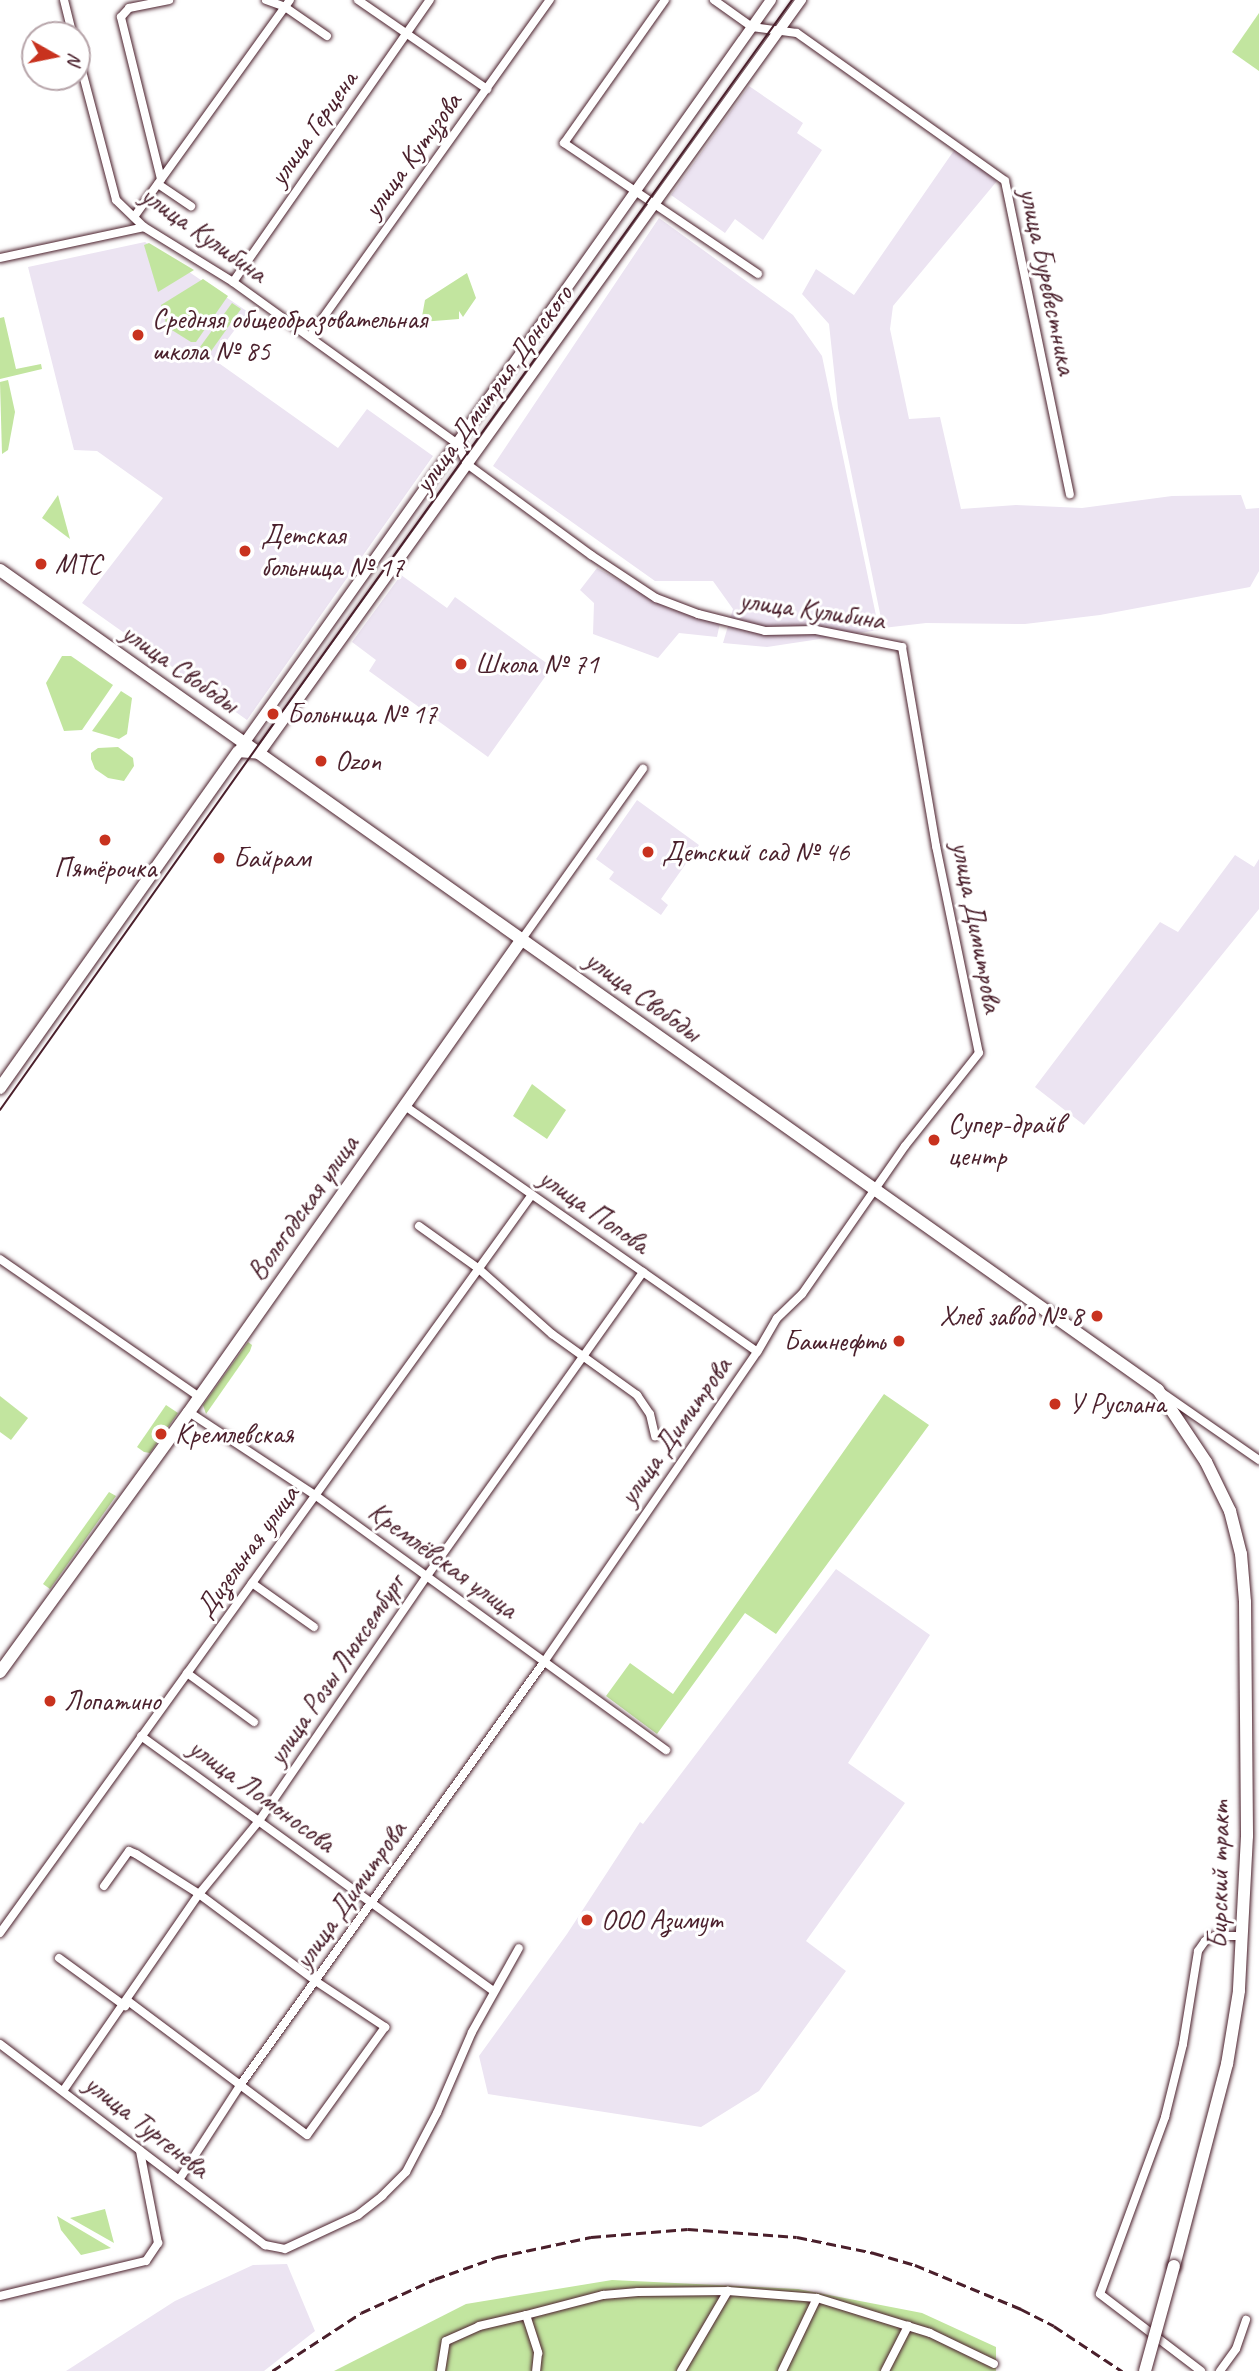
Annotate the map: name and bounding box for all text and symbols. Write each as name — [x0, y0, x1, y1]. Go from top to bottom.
north arrow — [21, 21, 91, 91]
text: N — [62, 51, 88, 67]
street label: улица Герцена — [261, 64, 365, 192]
street label: улица Кутузова — [355, 86, 469, 224]
street label: улица Кулибина — [134, 178, 274, 290]
street label: улица Буревестника — [1012, 186, 1084, 376]
street label: улица Дмитрия Донского — [406, 278, 580, 500]
place label: Средняя общеобразовательная школа № 85 — [152, 302, 427, 368]
marker: Средняя общеобразовательная школа № 85 — [130, 327, 146, 343]
place label: Детская больница № 17 — [261, 518, 404, 584]
marker: Детская больница № 17 — [235, 541, 255, 561]
place label: МТС — [55, 547, 101, 581]
marker: МТС — [33, 556, 49, 572]
street label: улица Кулибина — [737, 583, 887, 637]
street label: улица Свободы — [116, 616, 244, 720]
place label: Школа № 71 — [475, 647, 599, 681]
marker: Школа № 71 — [453, 656, 469, 672]
place label: Больница № 17 — [287, 697, 437, 731]
marker: Больница № 17 — [265, 706, 281, 722]
place label: Ozon — [335, 744, 381, 778]
marker: Ozon — [313, 753, 329, 769]
marker: Пятёрочка — [97, 832, 113, 848]
place label: Детский сад № 46 — [662, 835, 849, 869]
street label: улица Димитрова — [944, 837, 1010, 1017]
place label: Байрам — [233, 841, 310, 875]
marker: Детский сад № 46 — [640, 844, 656, 860]
marker: Байрам — [211, 850, 227, 866]
place label: Пятёрочка — [54, 851, 156, 885]
street label: улица Свободы — [580, 944, 706, 1048]
place label: Супер-драйв центр — [948, 1107, 1063, 1173]
street label: Вологодская улица — [240, 1128, 366, 1288]
marker: Супер-драйв центр — [926, 1132, 942, 1148]
street label: улица Попова — [532, 1161, 656, 1261]
place label: Хлеб завод № 8 — [939, 1299, 1083, 1333]
marker: Хлеб завод № 8 — [1089, 1308, 1105, 1324]
place label: Башнефть — [784, 1324, 885, 1358]
marker: Башнефть — [891, 1333, 907, 1349]
street label: улица Димитрова — [611, 1349, 739, 1513]
place label: У Руслана — [1069, 1387, 1165, 1421]
marker: У Руслана — [1047, 1396, 1063, 1412]
place label: Кремлевская — [175, 1417, 293, 1451]
marker: Кремлевская — [153, 1426, 169, 1442]
street label: Дизельная улица — [187, 1477, 307, 1625]
street label: Кремлёвская улица — [361, 1494, 525, 1626]
street label: улица Розы Люксембург — [260, 1568, 412, 1772]
place label: Лопатино — [64, 1684, 161, 1718]
marker: Лопатино — [42, 1693, 58, 1709]
street label: улица Ломоносова — [182, 1731, 342, 1859]
street label: Бирский тракт — [1201, 1801, 1237, 1949]
street label: улица Димитрова — [286, 1813, 414, 1977]
place label: ООО Азимут — [601, 1903, 723, 1937]
marker: ООО Азимут — [579, 1912, 595, 1928]
street label: улица Тургенева — [78, 2067, 216, 2185]

